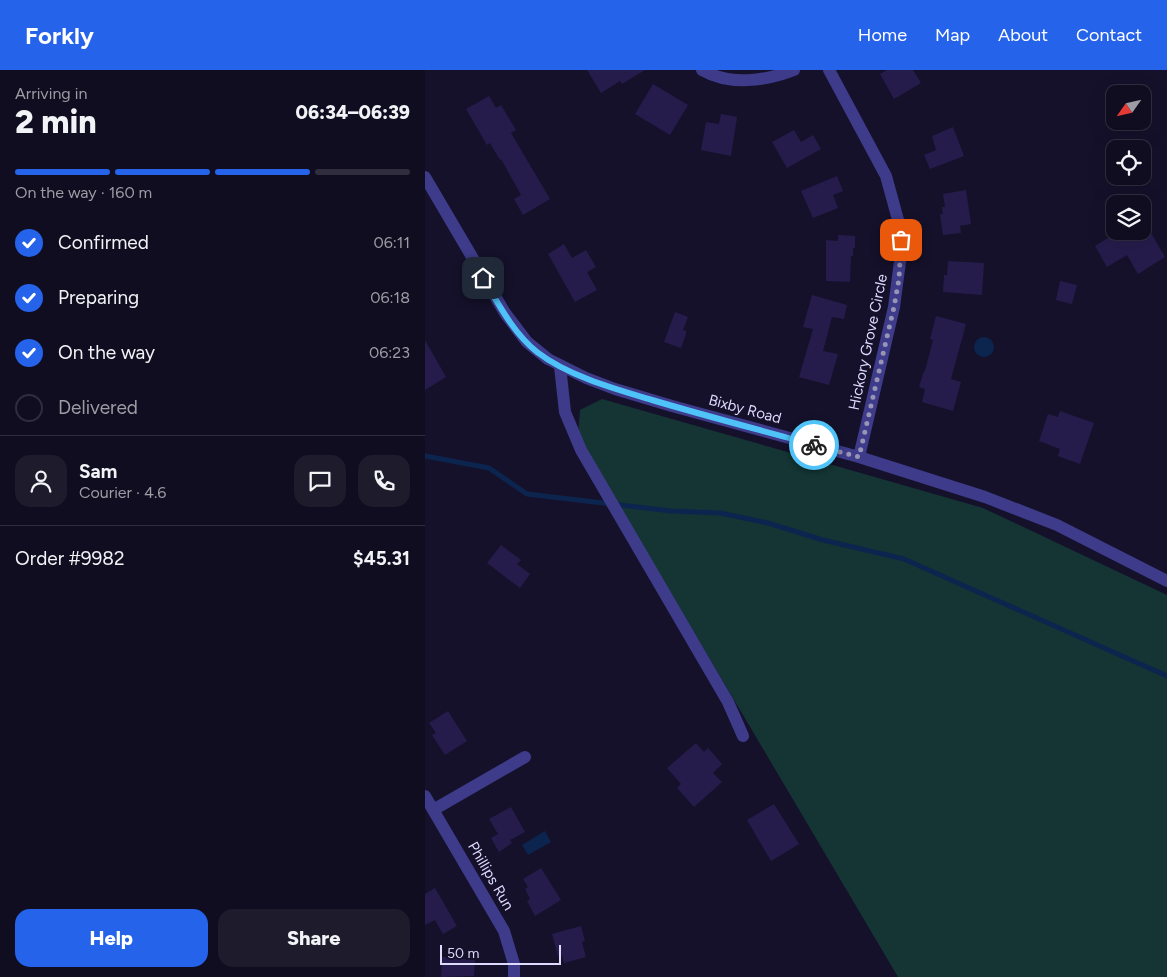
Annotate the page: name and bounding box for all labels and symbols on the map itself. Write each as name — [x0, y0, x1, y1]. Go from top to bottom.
north arrow — [1106, 85, 1151, 130]
pin — [880, 219, 922, 261]
pin — [462, 257, 504, 299]
street label: Hickory Grove Circle — [845, 272, 891, 412]
street label: Bixby Road — [707, 391, 783, 427]
courier — [789, 420, 839, 470]
street label: Phillips Run — [464, 838, 518, 914]
scale bar — [440, 942, 561, 965]

